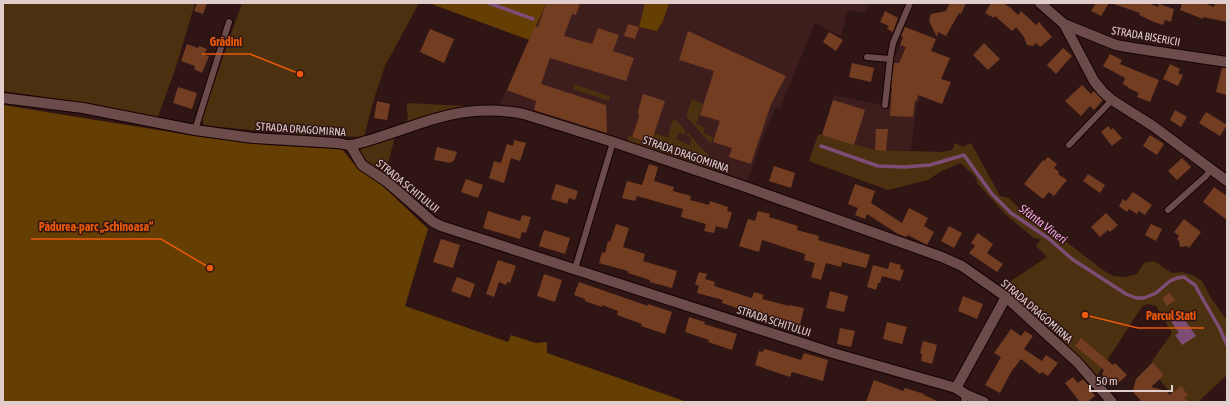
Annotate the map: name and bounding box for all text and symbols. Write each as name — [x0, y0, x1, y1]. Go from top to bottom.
street label: STRADA BISERICII — [1111, 24, 1181, 48]
callout: Grădini — [202, 30, 250, 54]
text: Grădini — [210, 35, 242, 49]
street label: STRADA DRAGOMIRNA — [256, 120, 347, 138]
street label: STRADA DRAGOMIRNA — [641, 134, 731, 175]
street label: STRADA SCHITULUI — [374, 157, 442, 215]
water label: Sfânta Vineri — [1015, 201, 1070, 247]
callout: Pădurea-parc „Schinoasa“ — [31, 215, 161, 239]
text: Pădurea-parc „Schinoasa“ — [39, 220, 154, 234]
street label: STRADA DRAGOMIRNA — [999, 277, 1075, 346]
street label: STRADA SCHITULUI — [736, 303, 812, 339]
callout: Parcul Stati — [1138, 304, 1204, 328]
text: Parcul Stati — [1146, 309, 1196, 323]
scale bar — [1090, 367, 1172, 393]
text: 50 m — [1096, 374, 1118, 388]

